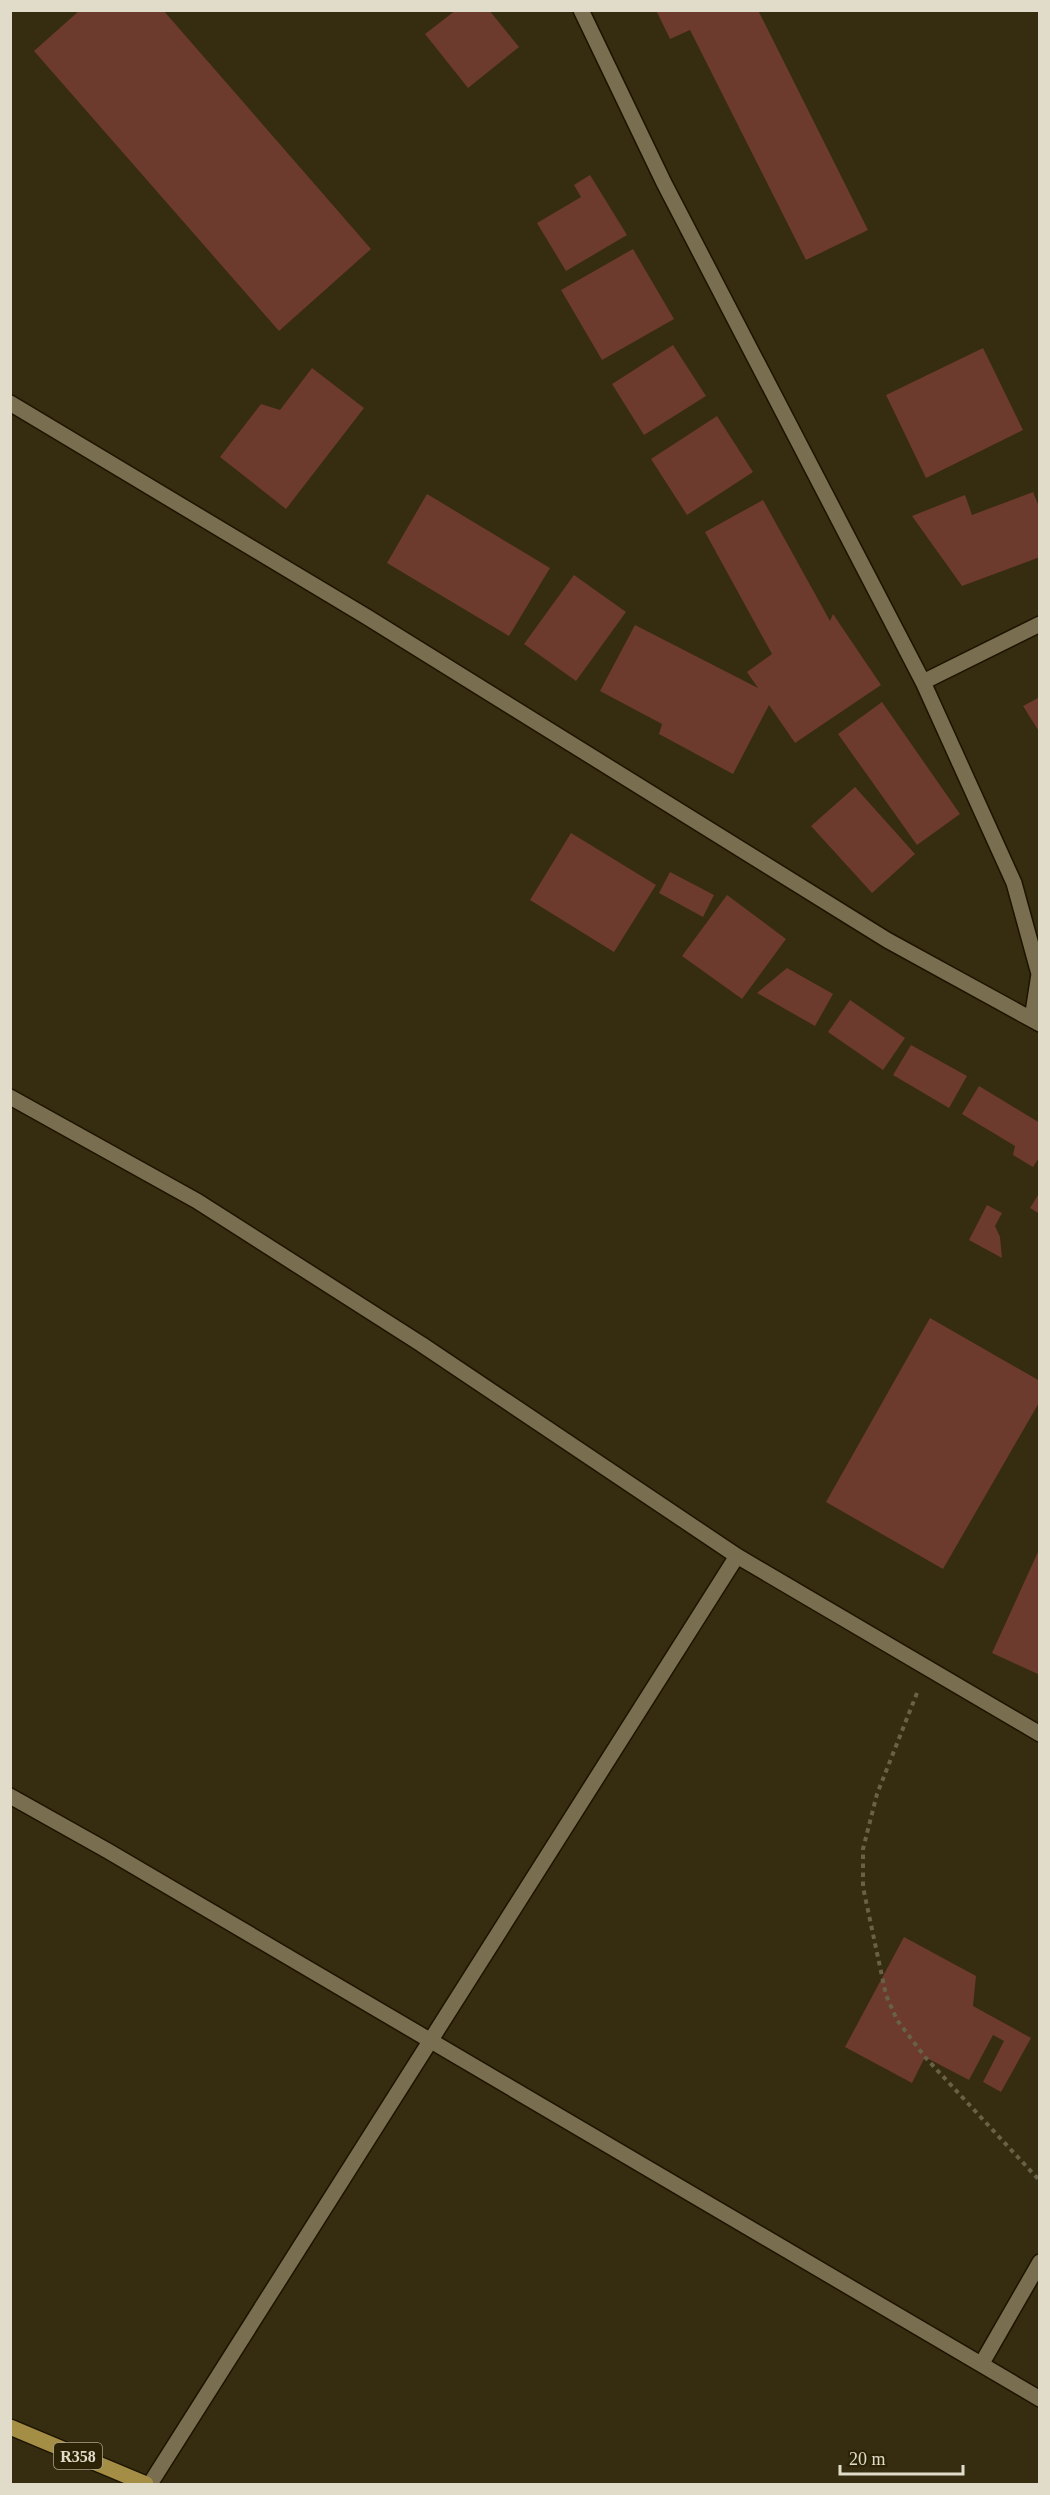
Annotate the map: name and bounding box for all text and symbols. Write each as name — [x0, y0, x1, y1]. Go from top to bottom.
scale bar — [840, 2438, 963, 2476]
road number: R358 — [54, 2443, 102, 2469]
text: 20 m — [849, 2449, 886, 2469]

